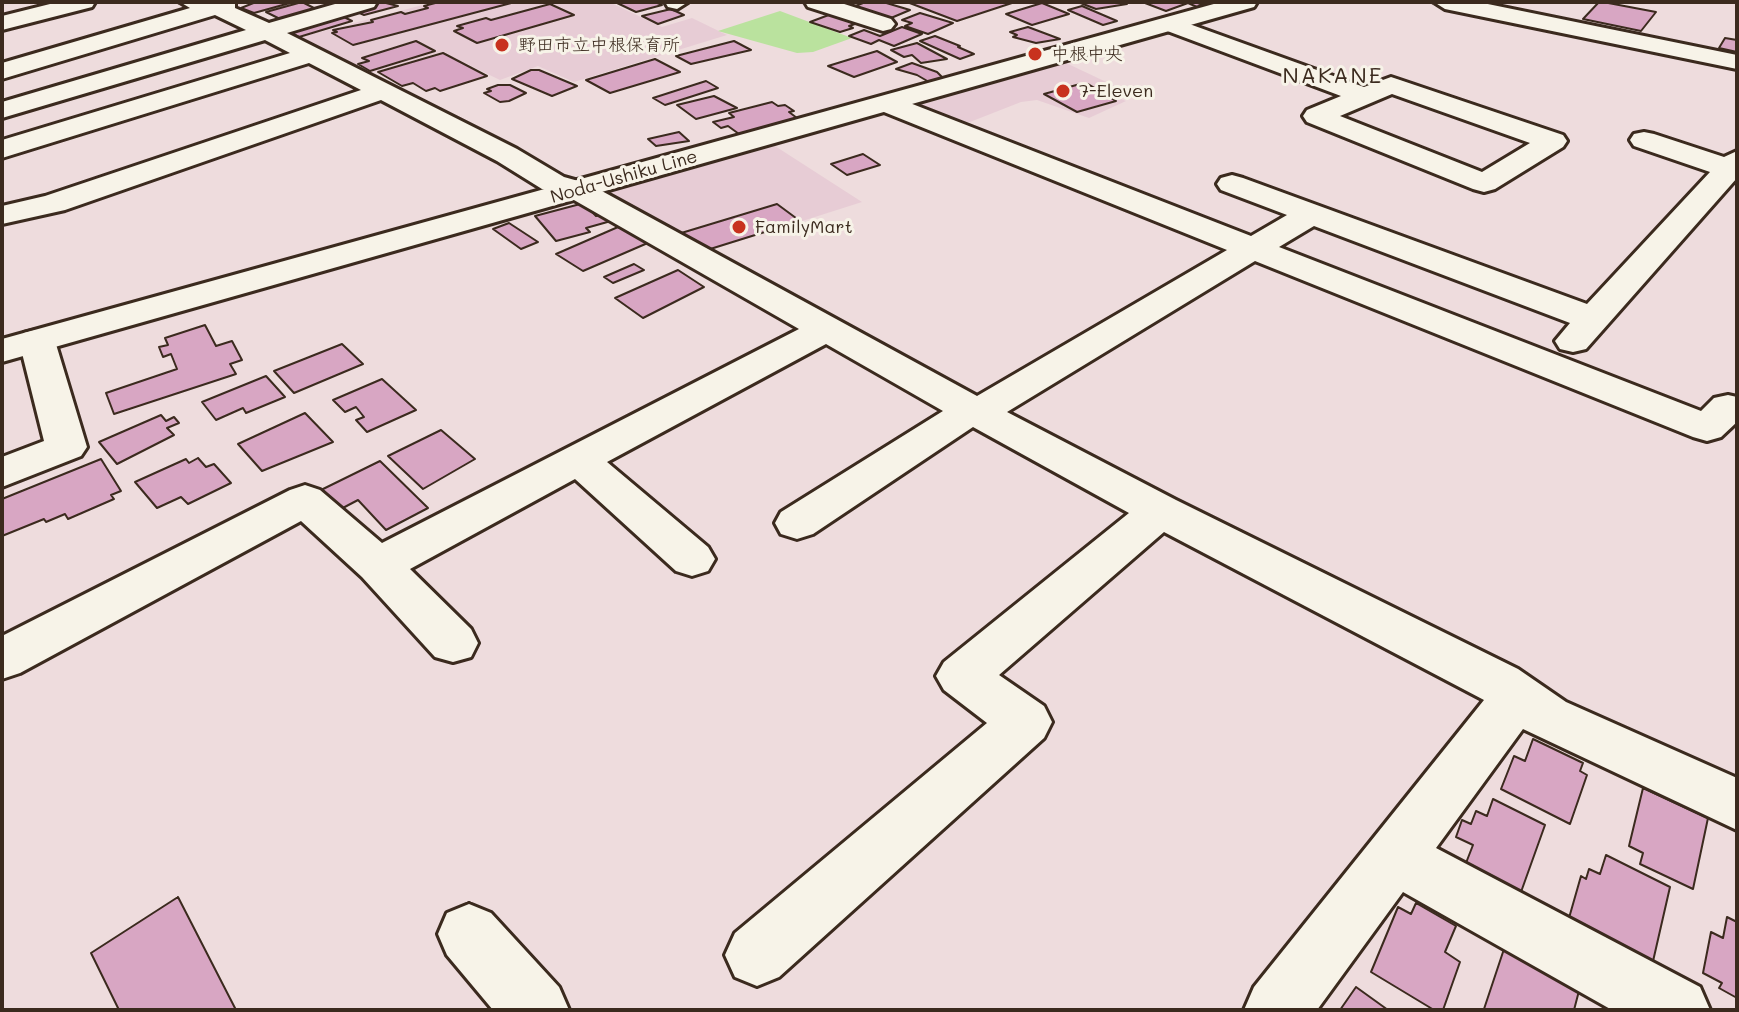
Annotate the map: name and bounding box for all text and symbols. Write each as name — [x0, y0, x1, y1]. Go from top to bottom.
place label: 野田市立中根保育所 — [518, 34, 680, 56]
marker: 野田市立中根保育所 — [493, 36, 511, 54]
place label: 中根中央 — [1051, 43, 1123, 65]
marker: 中根中央 — [1026, 45, 1044, 63]
district label: NAKANE — [1283, 63, 1383, 89]
place label: 7-Eleven — [1079, 80, 1153, 102]
marker: 7-Eleven — [1054, 82, 1072, 100]
street label: Noda-Ushiku Line — [548, 146, 700, 208]
place label: FamilyMart — [755, 216, 853, 238]
marker: FamilyMart — [730, 218, 748, 236]

